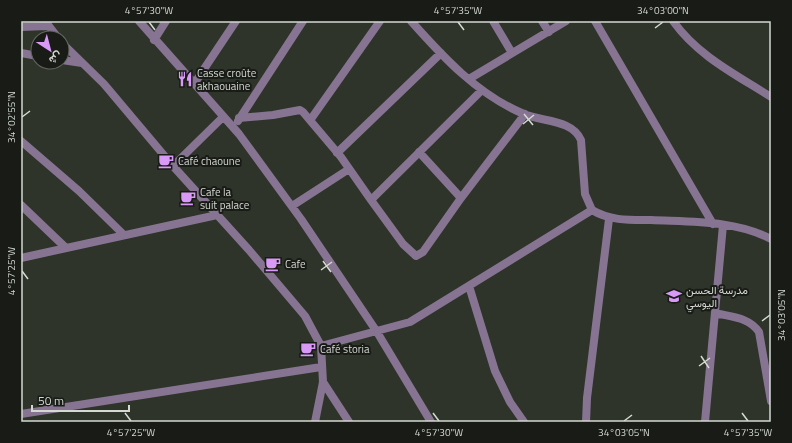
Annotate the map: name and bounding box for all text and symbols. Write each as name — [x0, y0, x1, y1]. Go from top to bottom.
text: 4°57'30"W — [125, 3, 173, 18]
text: 4°57'35"W — [434, 3, 482, 18]
text: 34°03'00"N — [637, 3, 689, 18]
north arrow — [30, 30, 70, 70]
text: ش — [46, 48, 66, 68]
place label: Casse croûte akhaouaine — [197, 65, 257, 94]
restaurant icon: Casse croûte akhaouaine — [176, 70, 194, 88]
text: 34°02'55"N — [4, 91, 19, 143]
cafe icon: Café chaoune — [157, 152, 175, 170]
place label: Café chaoune — [178, 153, 241, 169]
place label: Cafe la suit palace — [200, 184, 250, 213]
cafe icon: Cafe la suit palace — [179, 189, 197, 207]
text: 4°57'25"W — [4, 247, 19, 295]
cafe icon: Cafe — [264, 255, 282, 273]
place label: Cafe — [285, 256, 306, 272]
place label: مدرسة الحسن اليوسي — [686, 282, 748, 313]
school or university icon: مدرسة الحسن اليوسي — [665, 287, 683, 305]
text: 34°03'05"N — [774, 289, 789, 341]
cafe icon: Café storia — [299, 340, 317, 358]
place label: Café storia — [320, 341, 370, 357]
scale bar — [32, 387, 129, 413]
text: 50 m — [38, 391, 64, 410]
text: 4°57'25"W — [107, 425, 155, 440]
text: 4°57'30"W — [415, 425, 463, 440]
text: 34°03'05"N — [598, 425, 650, 440]
text: 4°57'35"W — [724, 425, 772, 440]

